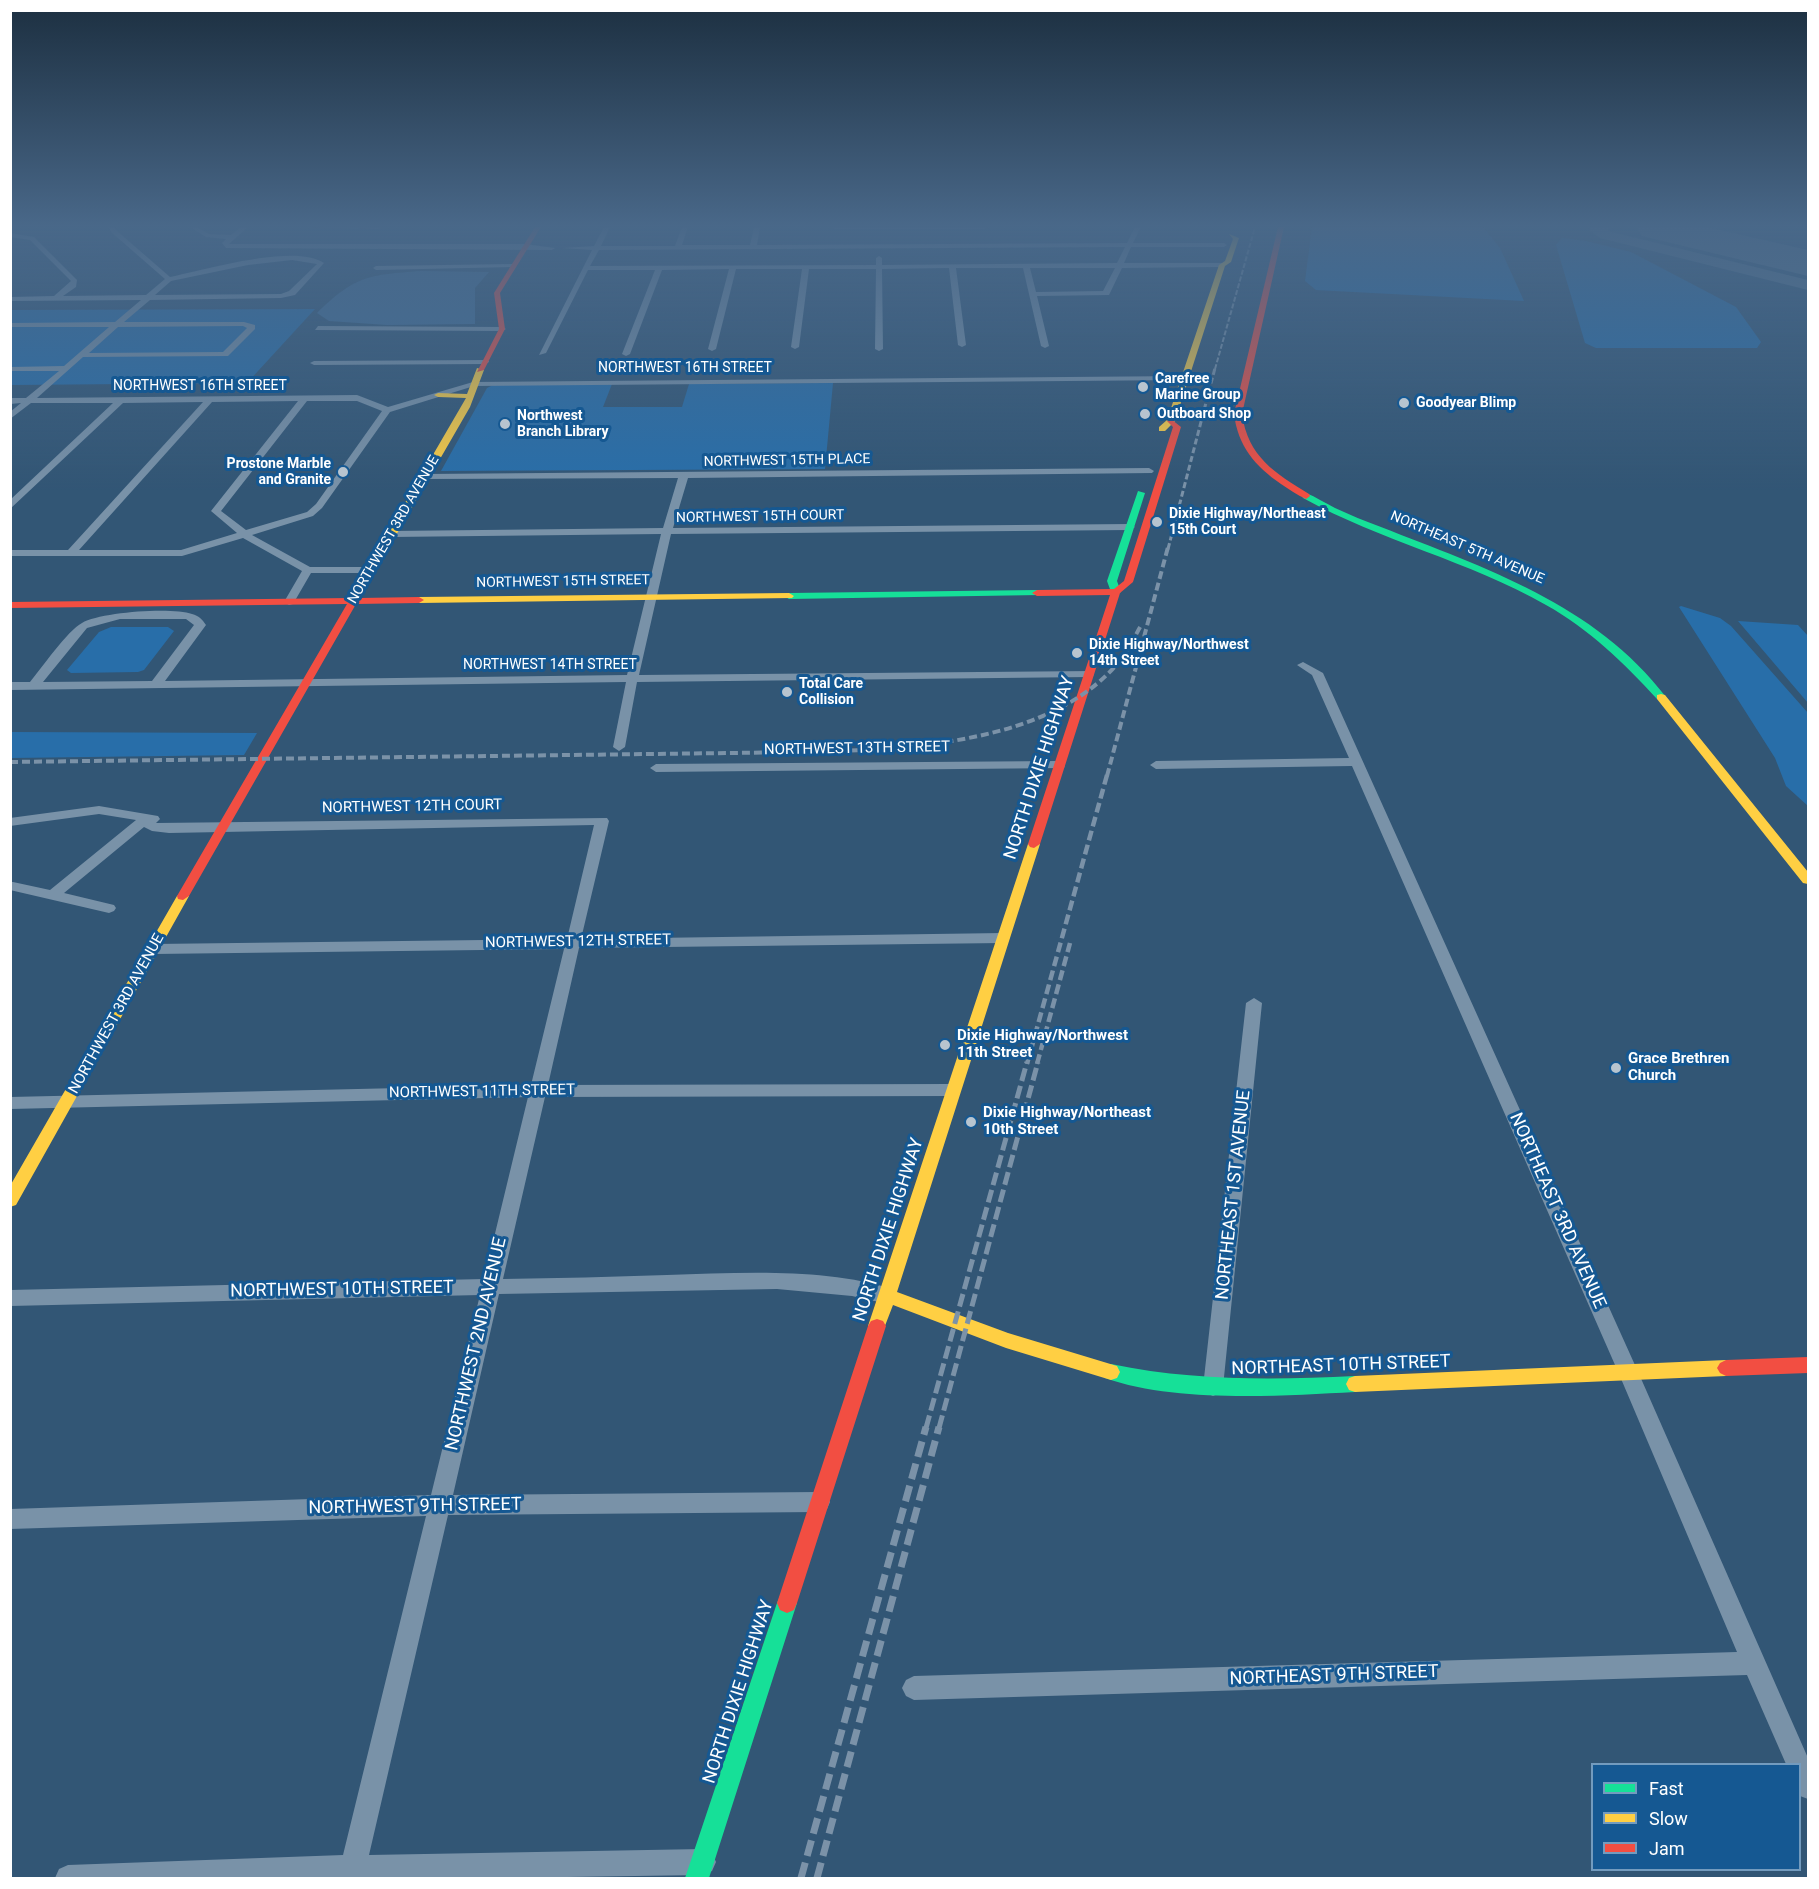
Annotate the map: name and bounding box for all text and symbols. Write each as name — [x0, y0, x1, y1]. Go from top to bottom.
street label: NORTHWEST 16TH STREET — [598, 360, 772, 376]
place label: Carefree Marine Group — [1155, 371, 1241, 404]
street label: NORTHWEST 16TH STREET — [113, 378, 287, 394]
marker: Carefree Marine Group — [1136, 380, 1150, 394]
place label: Goodyear Blimp — [1416, 395, 1516, 411]
marker: Goodyear Blimp — [1397, 396, 1411, 410]
place label: Outboard Shop — [1157, 406, 1251, 422]
marker: Outboard Shop — [1138, 407, 1152, 421]
place label: Northwest Branch Library — [517, 408, 609, 440]
marker: Northwest Branch Library — [498, 417, 512, 431]
street label: NORTHWEST 15TH PLACE — [703, 451, 871, 471]
street label: NORTHWEST 3RD AVENUE — [345, 453, 443, 607]
place label: Prostone Marble and Granite — [227, 456, 331, 488]
marker: Prostone Marble and Granite — [336, 465, 350, 479]
place label: Dixie Highway/Northeast 15th Court — [1169, 506, 1326, 538]
street label: NORTHWEST 15TH COURT — [676, 507, 844, 527]
street label: NORTHEAST 5TH AVENUE — [1388, 508, 1546, 588]
marker: Dixie Highway/Northeast 15th Court — [1150, 515, 1164, 529]
street label: NORTHWEST 15TH STREET — [476, 572, 650, 592]
place label: Dixie Highway/Northwest 14th Street — [1089, 637, 1249, 670]
marker: Dixie Highway/Northwest 14th Street — [1070, 646, 1084, 660]
street label: NORTHWEST 14TH STREET — [463, 657, 637, 673]
street label: NORTH DIXIE HIGHWAY — [1000, 674, 1080, 862]
place label: Total Care Collision — [799, 676, 863, 708]
marker: Total Care Collision — [780, 685, 794, 699]
street label: NORTHWEST 13TH STREET — [764, 738, 950, 760]
street label: NORTHWEST 12TH COURT — [322, 796, 502, 818]
street label: NORTHWEST 3RD AVENUE — [65, 931, 169, 1097]
street label: NORTHWEST 12TH STREET — [485, 931, 671, 953]
place label: Dixie Highway/Northwest 11th Street — [957, 1027, 1128, 1062]
marker: Dixie Highway/Northwest 11th Street — [938, 1038, 952, 1052]
place label: Grace Brethren Church — [1628, 1050, 1730, 1085]
marker: Grace Brethren Church — [1609, 1061, 1623, 1075]
street label: NORTHWEST 11TH STREET — [389, 1081, 575, 1103]
street label: NORTHEAST 1ST AVENUE — [1212, 1089, 1256, 1301]
place label: Dixie Highway/Northeast 10th Street — [983, 1104, 1151, 1139]
street label: NORTHEAST 3RD AVENUE — [1504, 1110, 1610, 1312]
marker: Dixie Highway/Northeast 10th Street — [964, 1115, 978, 1129]
street label: NORTH DIXIE HIGHWAY — [849, 1136, 929, 1324]
street label: NORTHWEST 2ND AVENUE — [442, 1235, 512, 1453]
street label: NORTHWEST 10TH STREET — [230, 1277, 454, 1303]
street label: NORTHEAST 10TH STREET — [1231, 1351, 1451, 1381]
street label: NORTHWEST 9TH STREET — [308, 1494, 522, 1520]
street label: NORTH DIXIE HIGHWAY — [699, 1598, 779, 1786]
street label: NORTHEAST 9TH STREET — [1229, 1662, 1439, 1690]
legend — [1591, 1763, 1801, 1871]
text: Fast — [1649, 1778, 1684, 1799]
text: Slow — [1649, 1808, 1688, 1829]
text: Jam — [1649, 1838, 1685, 1859]

